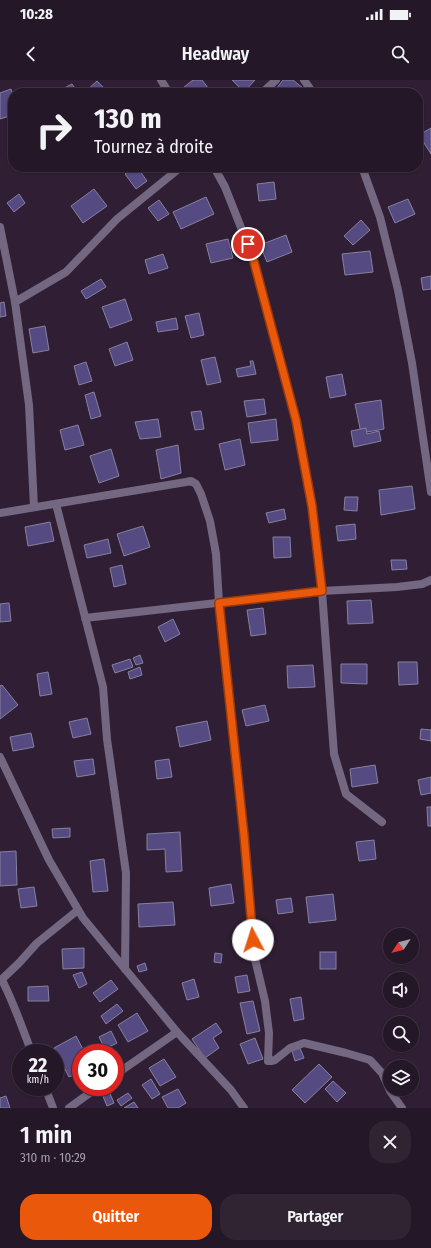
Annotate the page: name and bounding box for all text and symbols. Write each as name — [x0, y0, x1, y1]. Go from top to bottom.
text: 10:28 — [20, 5, 53, 23]
icon: back — [20, 43, 42, 65]
text: Headway — [182, 43, 249, 65]
icon: search — [389, 43, 411, 65]
text: 130 m — [94, 102, 162, 135]
icon: right — [28, 104, 80, 156]
text: Tournez à droite — [94, 136, 213, 158]
pin — [231, 227, 265, 261]
icon: arrive — [237, 233, 259, 255]
position arrow — [232, 919, 274, 961]
north arrow — [383, 928, 419, 964]
map controls — [383, 928, 419, 1096]
button: sound — [383, 972, 419, 1008]
button: search — [383, 1016, 419, 1052]
speed limit sign: 30 — [72, 1044, 124, 1096]
text: 22 — [29, 1053, 47, 1077]
button: layers — [383, 1060, 419, 1096]
text: km/h — [27, 1074, 49, 1086]
text: 1 min — [20, 1121, 72, 1149]
button: close — [369, 1121, 411, 1163]
text: 310 m · 10:29 — [20, 1150, 86, 1165]
button: Quitter — [20, 1194, 212, 1240]
button: Partager — [220, 1194, 411, 1240]

